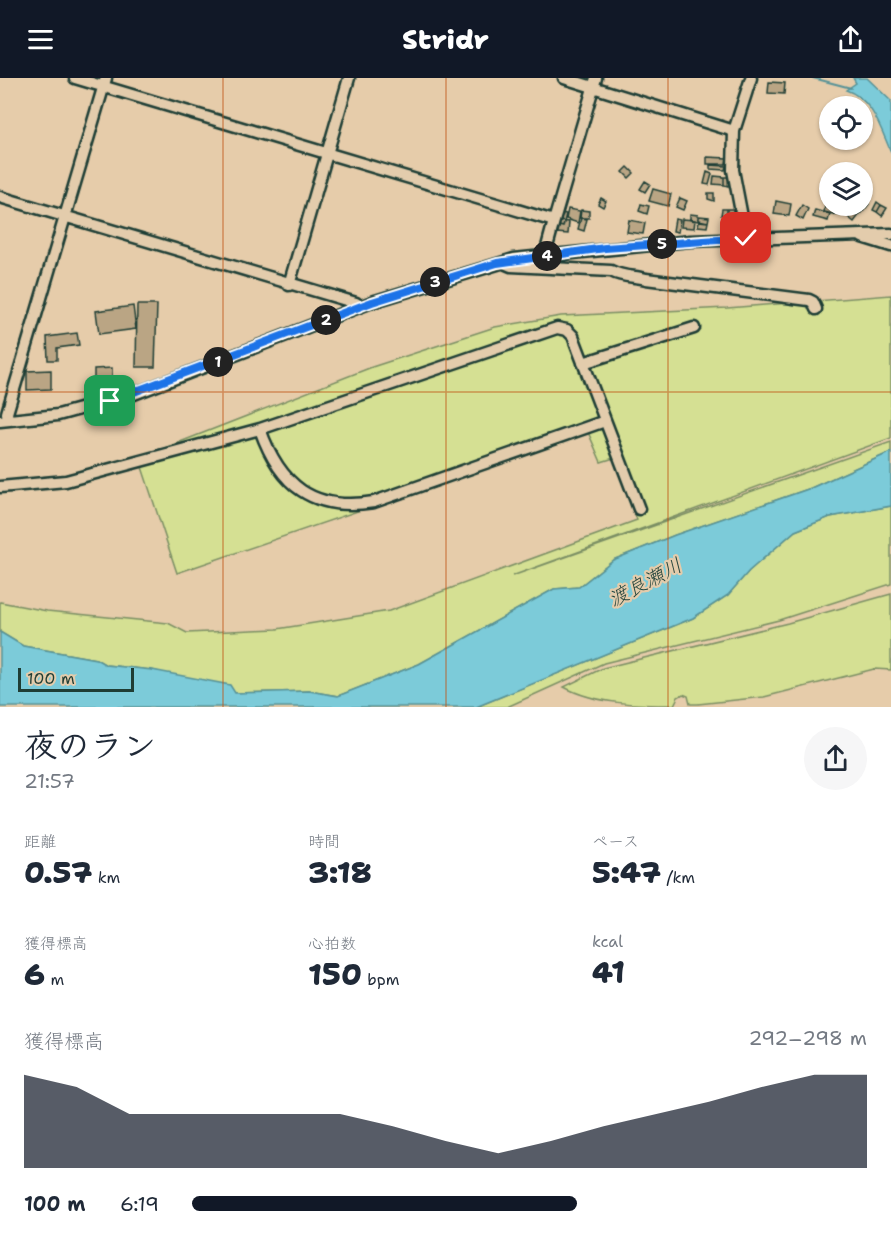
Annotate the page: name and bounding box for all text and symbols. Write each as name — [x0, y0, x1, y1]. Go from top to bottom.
text: Stridr — [402, 21, 489, 58]
icon: menu — [24, 23, 57, 56]
icon: share — [834, 23, 867, 56]
map controls — [819, 96, 873, 216]
button: locate — [819, 96, 873, 150]
button: layers — [819, 162, 873, 216]
pin — [720, 212, 771, 263]
icon: check — [729, 221, 762, 254]
pin: 5 — [647, 229, 677, 259]
text: 5 — [657, 233, 667, 254]
pin: 4 — [532, 241, 562, 271]
text: 4 — [541, 245, 553, 266]
pin: 3 — [420, 267, 450, 297]
text: 3 — [429, 271, 441, 292]
pin: 2 — [311, 305, 341, 335]
text: 2 — [320, 309, 332, 330]
pin: 1 — [203, 347, 233, 377]
text: 1 — [214, 351, 222, 372]
pin — [84, 375, 135, 426]
icon: arrive — [93, 384, 126, 417]
water label: 渡良瀬川 — [604, 552, 686, 612]
scale bar — [18, 665, 134, 692]
text: 100 m — [27, 668, 75, 689]
text: 夜のラン — [24, 723, 156, 768]
button: share — [804, 727, 867, 790]
text: 21:57 — [24, 768, 75, 794]
text: 距離 — [24, 831, 56, 852]
text: 時間 — [308, 831, 340, 852]
text: ペース — [592, 831, 639, 852]
text: 0.57 — [24, 852, 92, 893]
text: 3:18 — [308, 852, 372, 893]
text: 5:47 — [592, 852, 661, 893]
text: km — [92, 867, 120, 888]
text: /km — [661, 867, 695, 888]
text: kcal — [592, 931, 623, 952]
text: 獲得標高 — [24, 933, 88, 954]
text: 心拍数 — [308, 933, 356, 954]
text: 41 — [592, 952, 625, 993]
text: 6 — [24, 954, 45, 995]
text: 150 — [308, 954, 362, 995]
text: m — [45, 969, 64, 990]
text: bpm — [362, 969, 400, 990]
text: 292–298 m — [748, 1025, 867, 1051]
text: 獲得標高 — [24, 1028, 104, 1054]
text: 100 m — [24, 1191, 86, 1217]
text: 6:19 — [120, 1191, 159, 1217]

